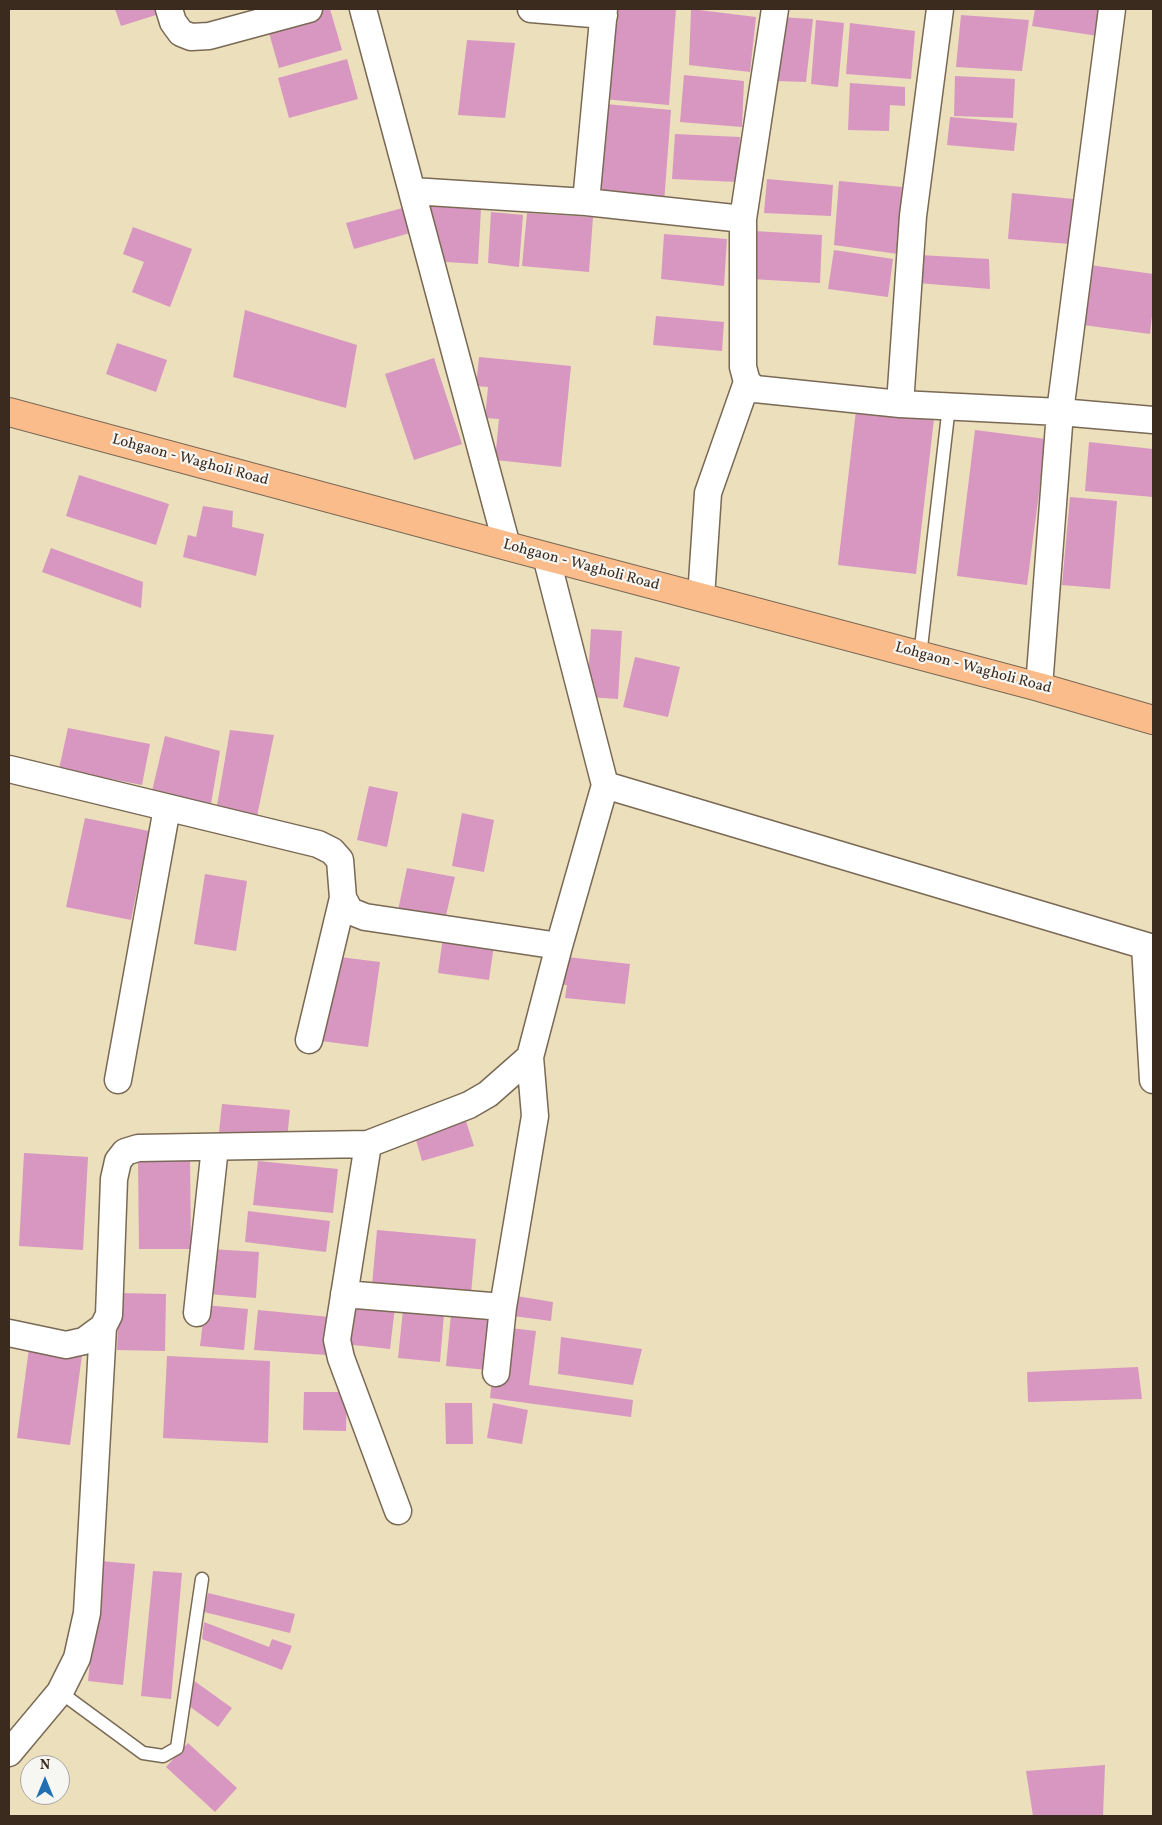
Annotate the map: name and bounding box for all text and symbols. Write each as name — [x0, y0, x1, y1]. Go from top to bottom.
street label: Lohgaon - Wagholi Road — [110, 431, 270, 491]
street label: Lohgaon - Wagholi Road — [501, 536, 661, 596]
street label: Lohgaon - Wagholi Road — [893, 639, 1053, 699]
north arrow — [20, 1755, 70, 1805]
text: N — [40, 1756, 50, 1775]

